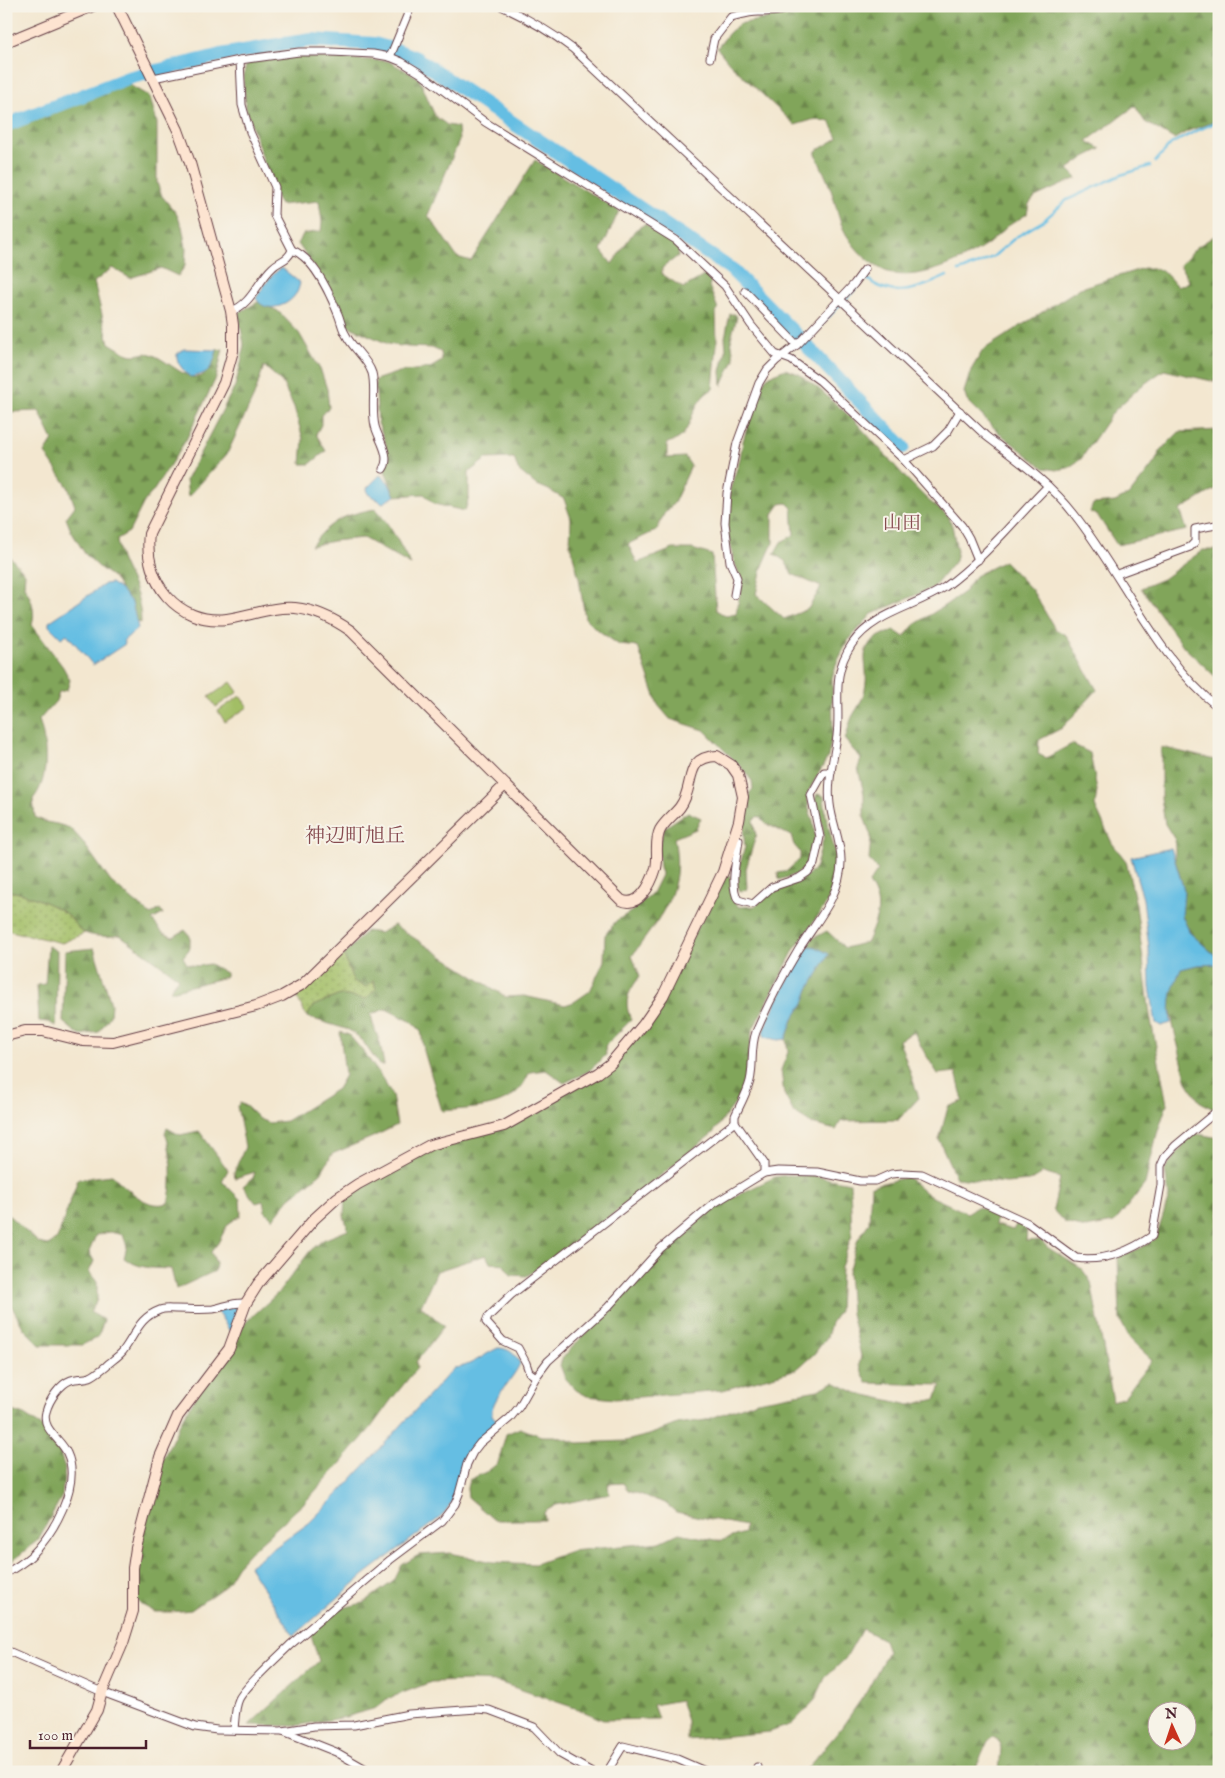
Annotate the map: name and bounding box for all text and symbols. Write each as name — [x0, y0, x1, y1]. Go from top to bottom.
district label: 山田 — [883, 512, 921, 536]
district label: 神辺町旭丘 — [305, 824, 405, 849]
north arrow — [1148, 1700, 1198, 1750]
text: N — [1164, 1705, 1178, 1723]
scale bar — [30, 1718, 146, 1750]
text: 100 m — [38, 1726, 74, 1745]

